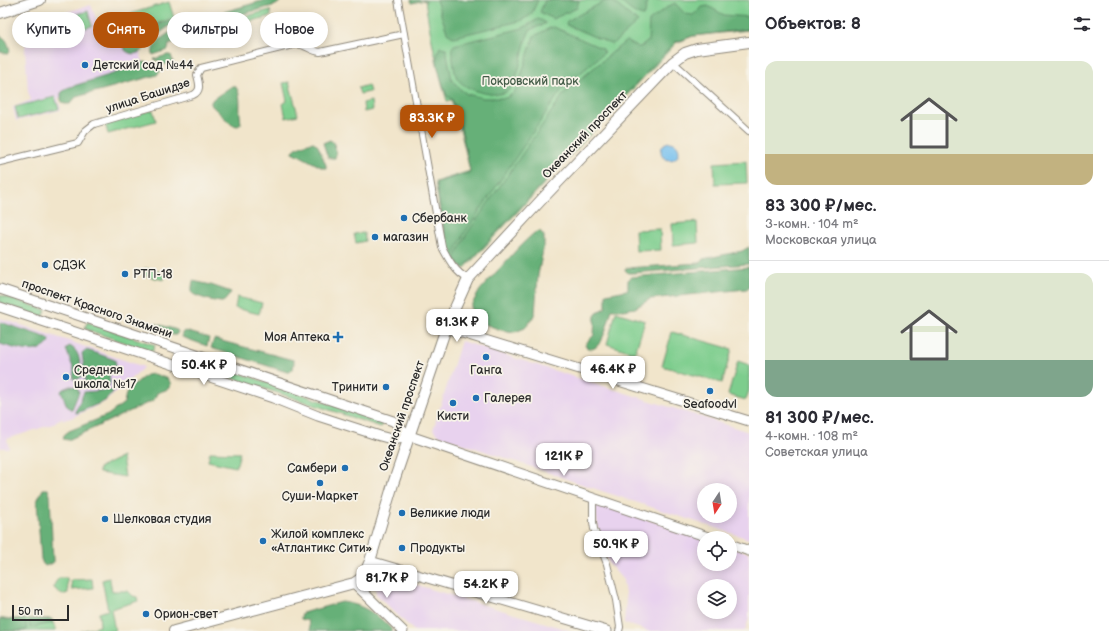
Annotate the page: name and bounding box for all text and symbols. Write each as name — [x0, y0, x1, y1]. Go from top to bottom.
chip: Купить — [12, 12, 85, 48]
chip: Снять — [93, 12, 159, 48]
chip: Фильтры — [167, 12, 252, 48]
chip: Новое — [260, 12, 328, 48]
icon: filters — [1071, 13, 1093, 35]
text: Объектов: 8 — [765, 14, 861, 34]
place label: Детский сад №44 — [93, 58, 194, 73]
marker: Детский сад №44 — [80, 60, 90, 70]
park label: Покровский парк — [481, 74, 579, 89]
street label: улица Башидзе — [104, 75, 192, 117]
icon: home — [893, 87, 965, 159]
street label: Океанский проспект — [539, 88, 631, 182]
pin: 83.3K ₽ — [395, 105, 469, 139]
text: 83.3K ₽ — [409, 110, 455, 126]
text: 83 300 ₽/мес. — [765, 196, 877, 216]
place label: Сбербанк — [412, 211, 468, 226]
marker: Сбербанк — [399, 213, 409, 223]
text: 3-комн. · 104 m² — [765, 216, 859, 232]
place label: магазин — [383, 230, 429, 245]
marker: магазин — [370, 232, 380, 242]
text: Московская улица — [765, 232, 877, 248]
place label: СДЭК — [53, 258, 86, 273]
marker: СДЭК — [40, 260, 50, 270]
place label: РТП-18 — [133, 267, 173, 282]
marker: РТП-18 — [120, 269, 130, 279]
street label: проспект Красного Знамени — [20, 276, 174, 342]
icon: home — [893, 299, 965, 371]
pin: 81.3K ₽ — [420, 309, 494, 343]
text: 81.3K ₽ — [435, 314, 479, 330]
place label: Моя Аптека — [264, 330, 330, 345]
marker: Моя Аптека — [333, 332, 343, 342]
pin: 50.4K ₽ — [167, 352, 241, 386]
marker: Ганга — [481, 352, 491, 362]
pin: 46.4K ₽ — [576, 356, 650, 390]
text: 50.4K ₽ — [181, 357, 227, 373]
street label: Океанский проспект — [376, 358, 428, 473]
text: 46.4K ₽ — [590, 361, 636, 377]
place label: Средняя школа №17 — [74, 363, 136, 392]
place label: Ганга — [470, 363, 502, 378]
marker: Средняя школа №17 — [61, 372, 71, 382]
place label: Тринити — [332, 380, 378, 395]
marker: Тринити — [381, 382, 391, 392]
marker: Seafoodvl — [705, 386, 715, 396]
place label: Галерея — [484, 391, 532, 406]
marker: Галерея — [471, 393, 481, 403]
place label: Seafoodvl — [683, 397, 737, 412]
marker: Кисти — [448, 398, 458, 408]
text: 81 300 ₽/мес. — [765, 408, 874, 428]
place label: Кисти — [437, 409, 469, 424]
text: 4-комн. · 108 m² — [765, 428, 858, 444]
pin: 121K ₽ — [531, 443, 597, 477]
text: Советская улица — [765, 444, 868, 460]
text: 121K ₽ — [545, 448, 583, 464]
place label: Самбери — [287, 461, 337, 476]
marker: Самбери — [340, 463, 350, 473]
marker: Суши-Маркет — [315, 478, 325, 488]
north arrow — [697, 483, 737, 523]
map controls — [697, 483, 737, 619]
place label: Суши-Маркет — [282, 489, 359, 504]
place label: Великие люди — [410, 506, 490, 521]
marker: Великие люди — [397, 508, 407, 518]
place label: Шелковая студия — [113, 512, 212, 527]
marker: Шелковая студия — [100, 514, 110, 524]
place label: Жилой комплекс «Атлантикс Сити» — [271, 527, 373, 556]
pin: 50.9K ₽ — [579, 531, 653, 565]
button: locate — [697, 531, 737, 571]
marker: Жилой комплекс «Атлантикс Сити» — [258, 536, 268, 546]
text: 50.9K ₽ — [593, 536, 639, 552]
place label: Продукты — [410, 541, 465, 556]
marker: Продукты — [397, 543, 407, 553]
pin: 81.7K ₽ — [350, 565, 424, 599]
text: 81.7K ₽ — [365, 570, 409, 586]
pin: 54.2K ₽ — [449, 571, 523, 605]
text: 54.2K ₽ — [463, 576, 509, 592]
button: layers — [697, 579, 737, 619]
scale bar — [12, 603, 69, 622]
text: 50 m — [18, 605, 43, 618]
place label: Орион-свет — [154, 607, 218, 622]
marker: Орион-свет — [141, 609, 151, 619]

